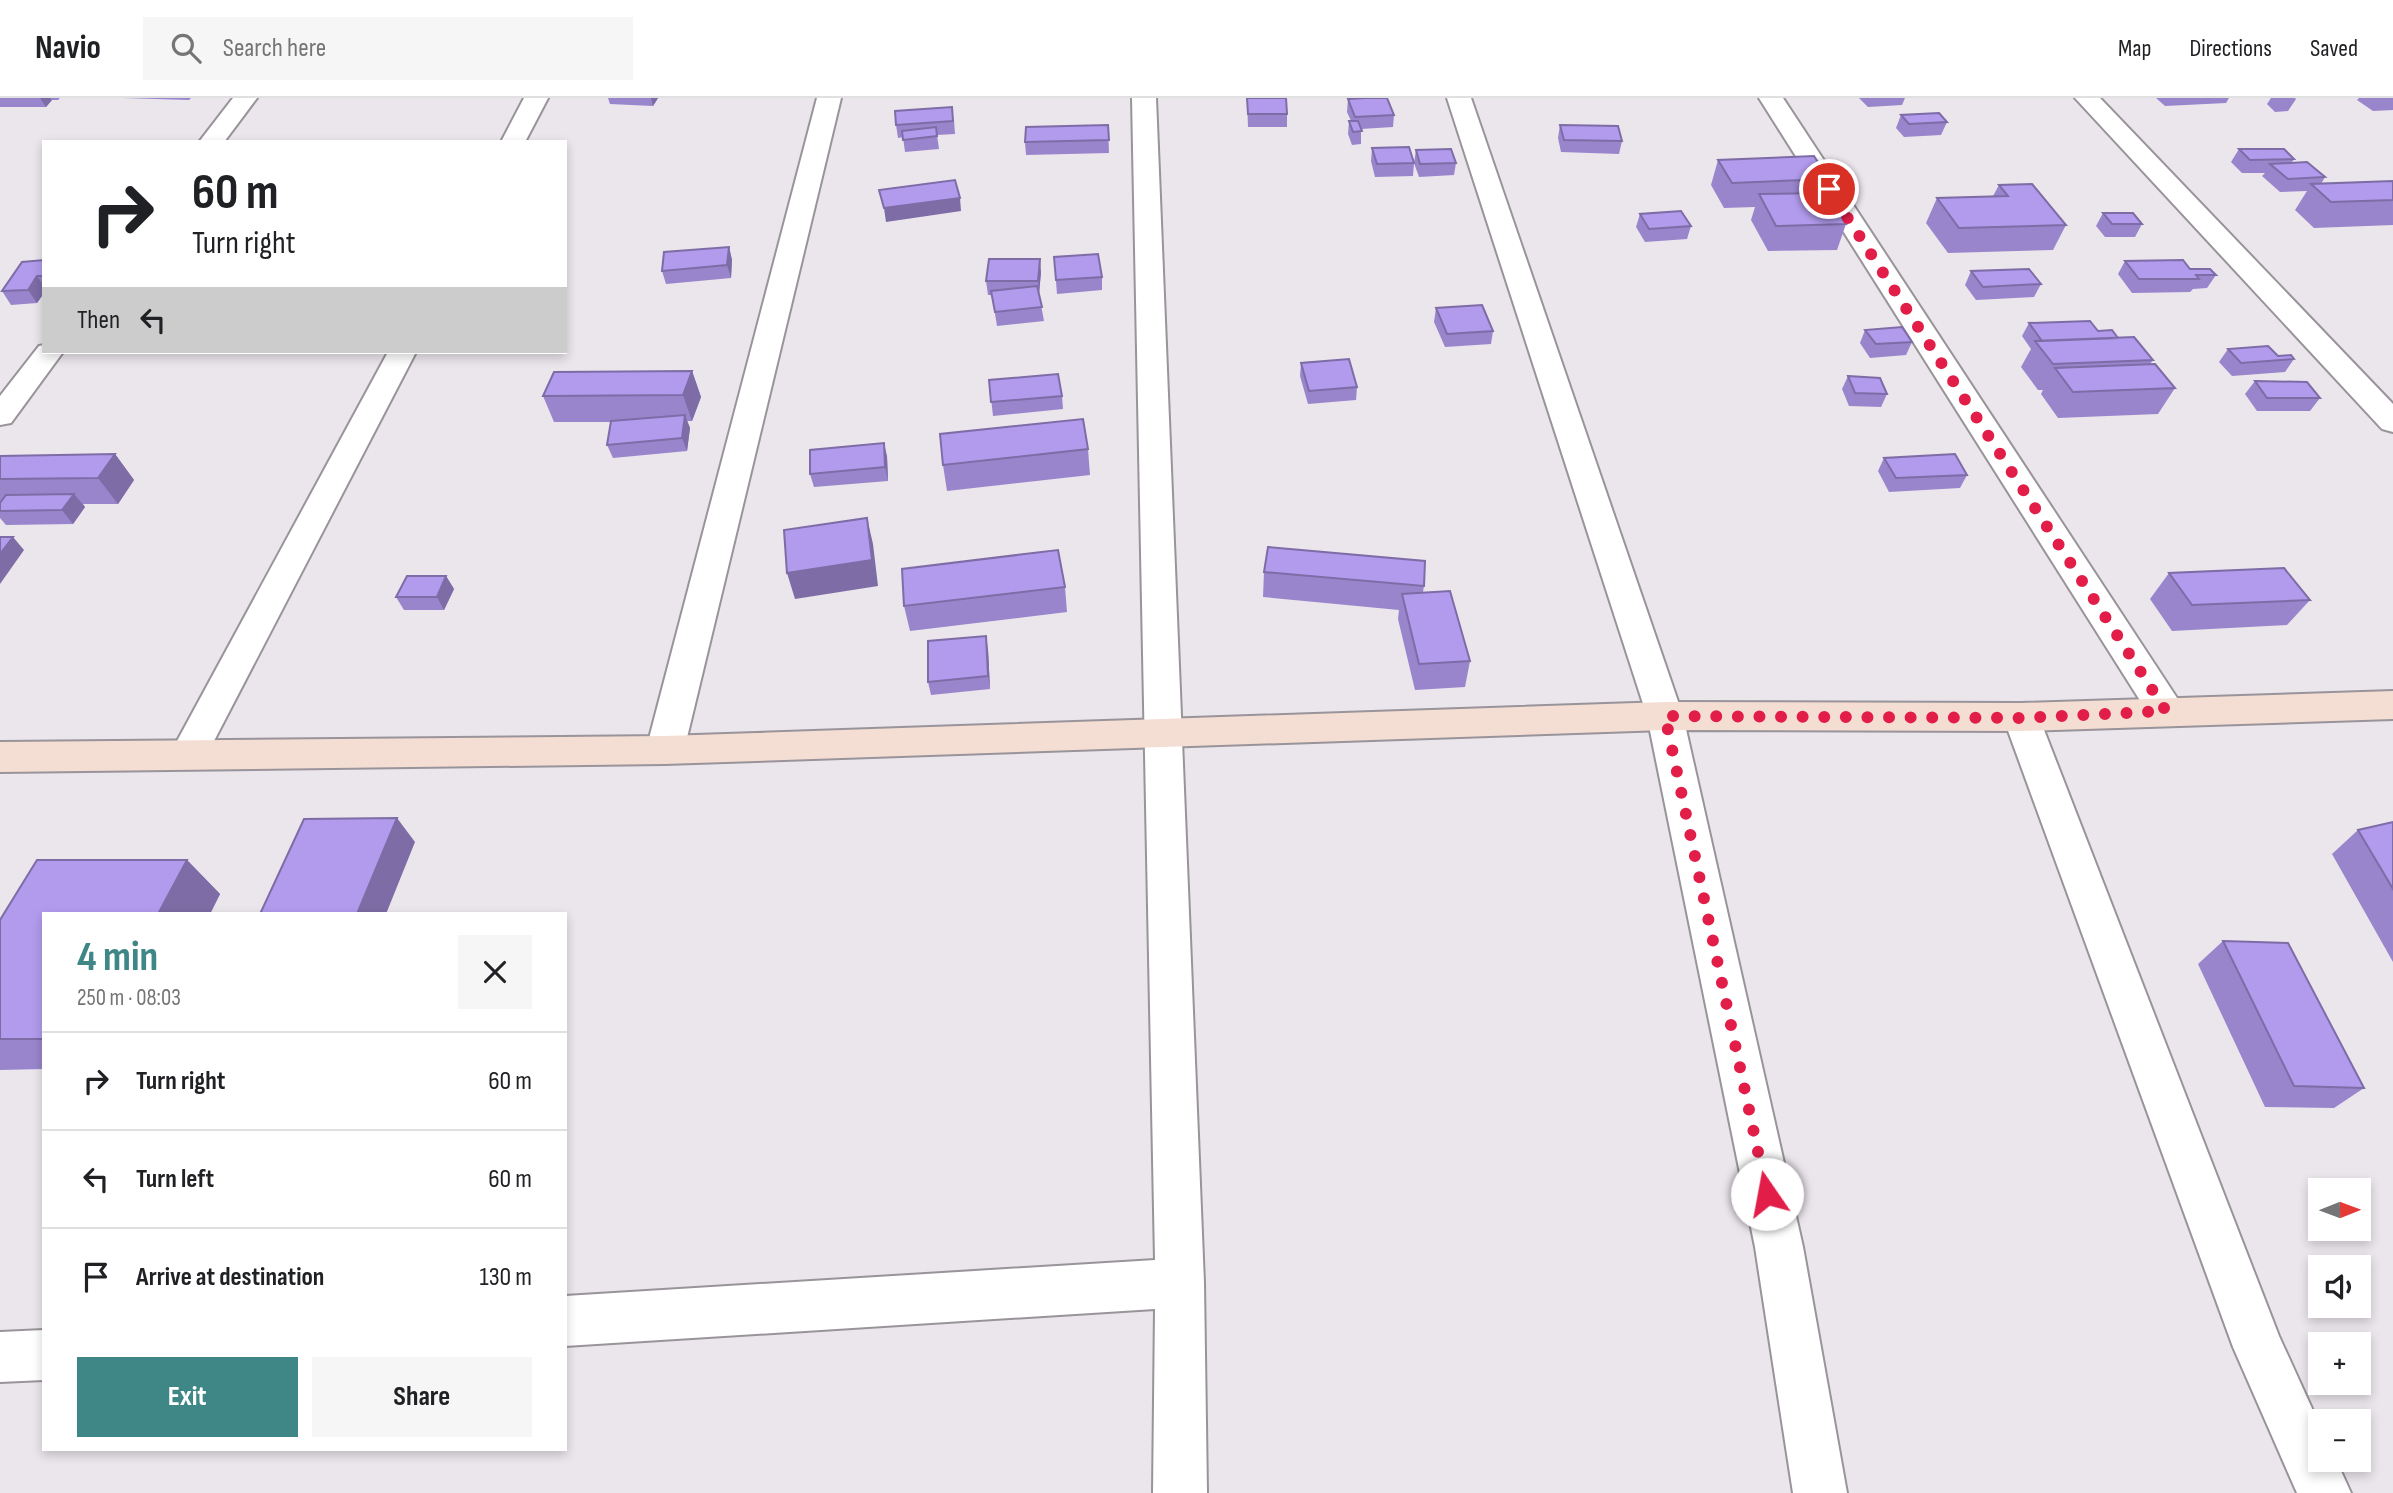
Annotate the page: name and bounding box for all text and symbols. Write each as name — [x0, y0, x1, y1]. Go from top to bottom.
search box — [143, 17, 633, 80]
text: Navio — [35, 28, 101, 68]
icon: search — [167, 29, 205, 67]
text: Search here — [223, 33, 326, 64]
text: Map — [2118, 34, 2151, 63]
text: Directions — [2189, 34, 2272, 63]
text: Saved — [2310, 34, 2358, 63]
pin — [1799, 159, 1859, 219]
text: 60 m — [192, 164, 279, 223]
icon: right — [77, 168, 168, 259]
icon: arrive — [1810, 170, 1848, 208]
text: Turn right — [192, 224, 296, 263]
icon: left — [134, 301, 172, 339]
text: Then — [77, 305, 120, 336]
text: 4 min — [77, 932, 158, 983]
button: close — [458, 935, 532, 1009]
text: 250 m · 08:03 — [77, 984, 181, 1012]
icon: right — [77, 1062, 115, 1100]
text: Turn right — [136, 1066, 225, 1097]
text: 60 m — [488, 1066, 532, 1097]
position arrow — [1730, 1157, 1804, 1231]
icon: left — [77, 1160, 115, 1198]
text: Turn left — [136, 1164, 214, 1195]
text: 60 m — [488, 1164, 532, 1195]
north arrow — [2308, 1178, 2371, 1241]
map controls — [2308, 1178, 2371, 1472]
button: sound — [2308, 1255, 2371, 1318]
icon: arrive — [77, 1258, 115, 1296]
text: Arrive at destination — [136, 1262, 324, 1293]
text: 130 m — [480, 1262, 532, 1293]
button: + — [2308, 1332, 2371, 1395]
button: Exit — [77, 1357, 298, 1437]
button: Share — [312, 1357, 532, 1437]
button: − — [2308, 1409, 2371, 1472]

